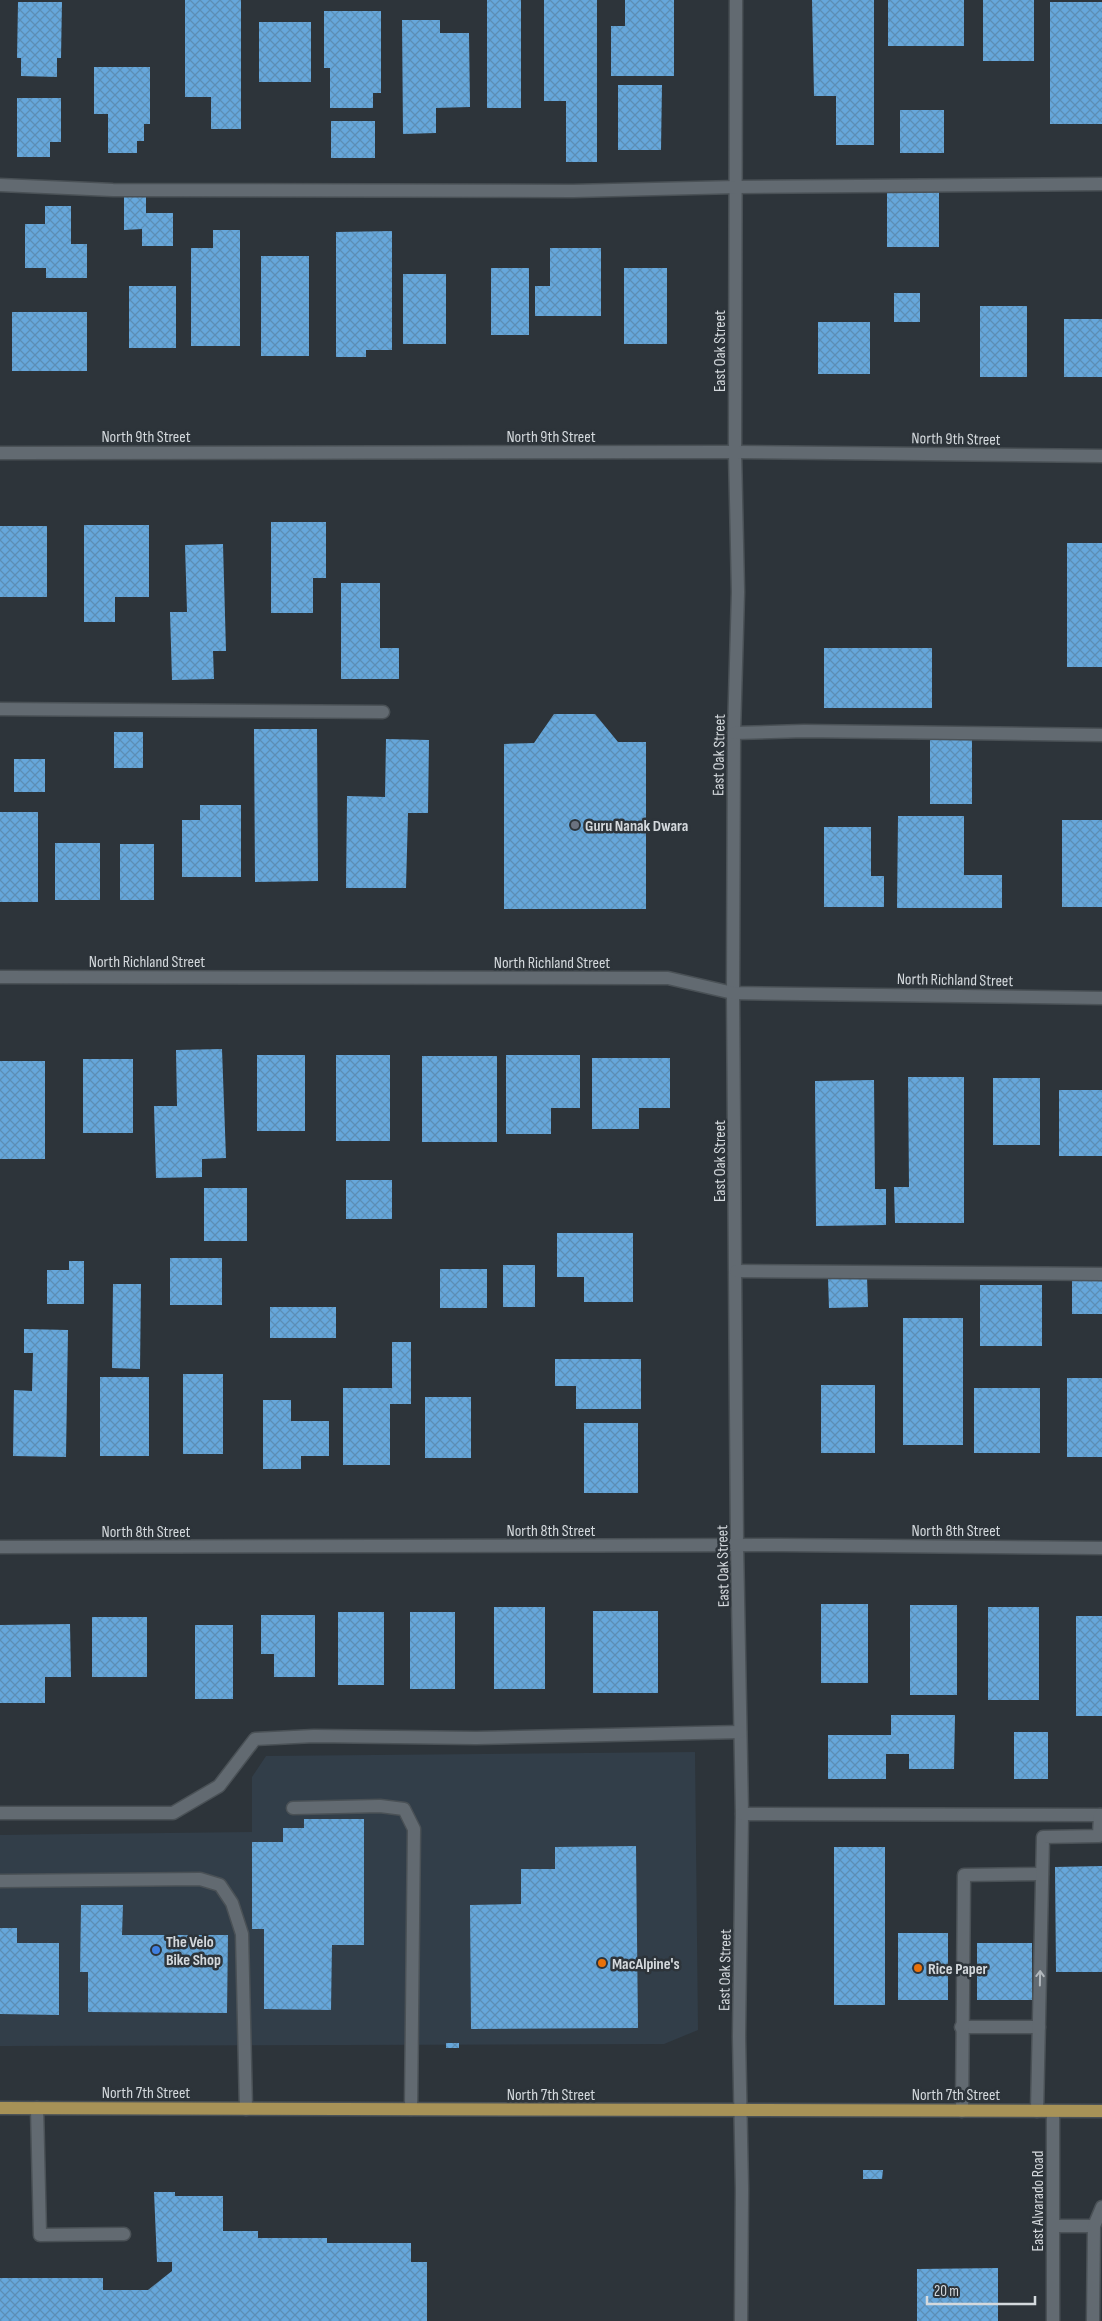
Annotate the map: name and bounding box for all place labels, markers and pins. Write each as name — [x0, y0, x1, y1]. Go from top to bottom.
place label: Guru Nanak Dwara — [585, 817, 688, 836]
marker: Guru Nanak Dwara — [569, 819, 581, 831]
place label: The Velo Bike Shop — [166, 1933, 221, 1970]
marker: The Velo Bike Shop — [150, 1944, 162, 1956]
place label: MacAlpine's — [612, 1955, 680, 1974]
marker: MacAlpine's — [596, 1957, 608, 1969]
place label: Rice Paper — [928, 1960, 988, 1979]
marker: Rice Paper — [912, 1962, 924, 1974]

